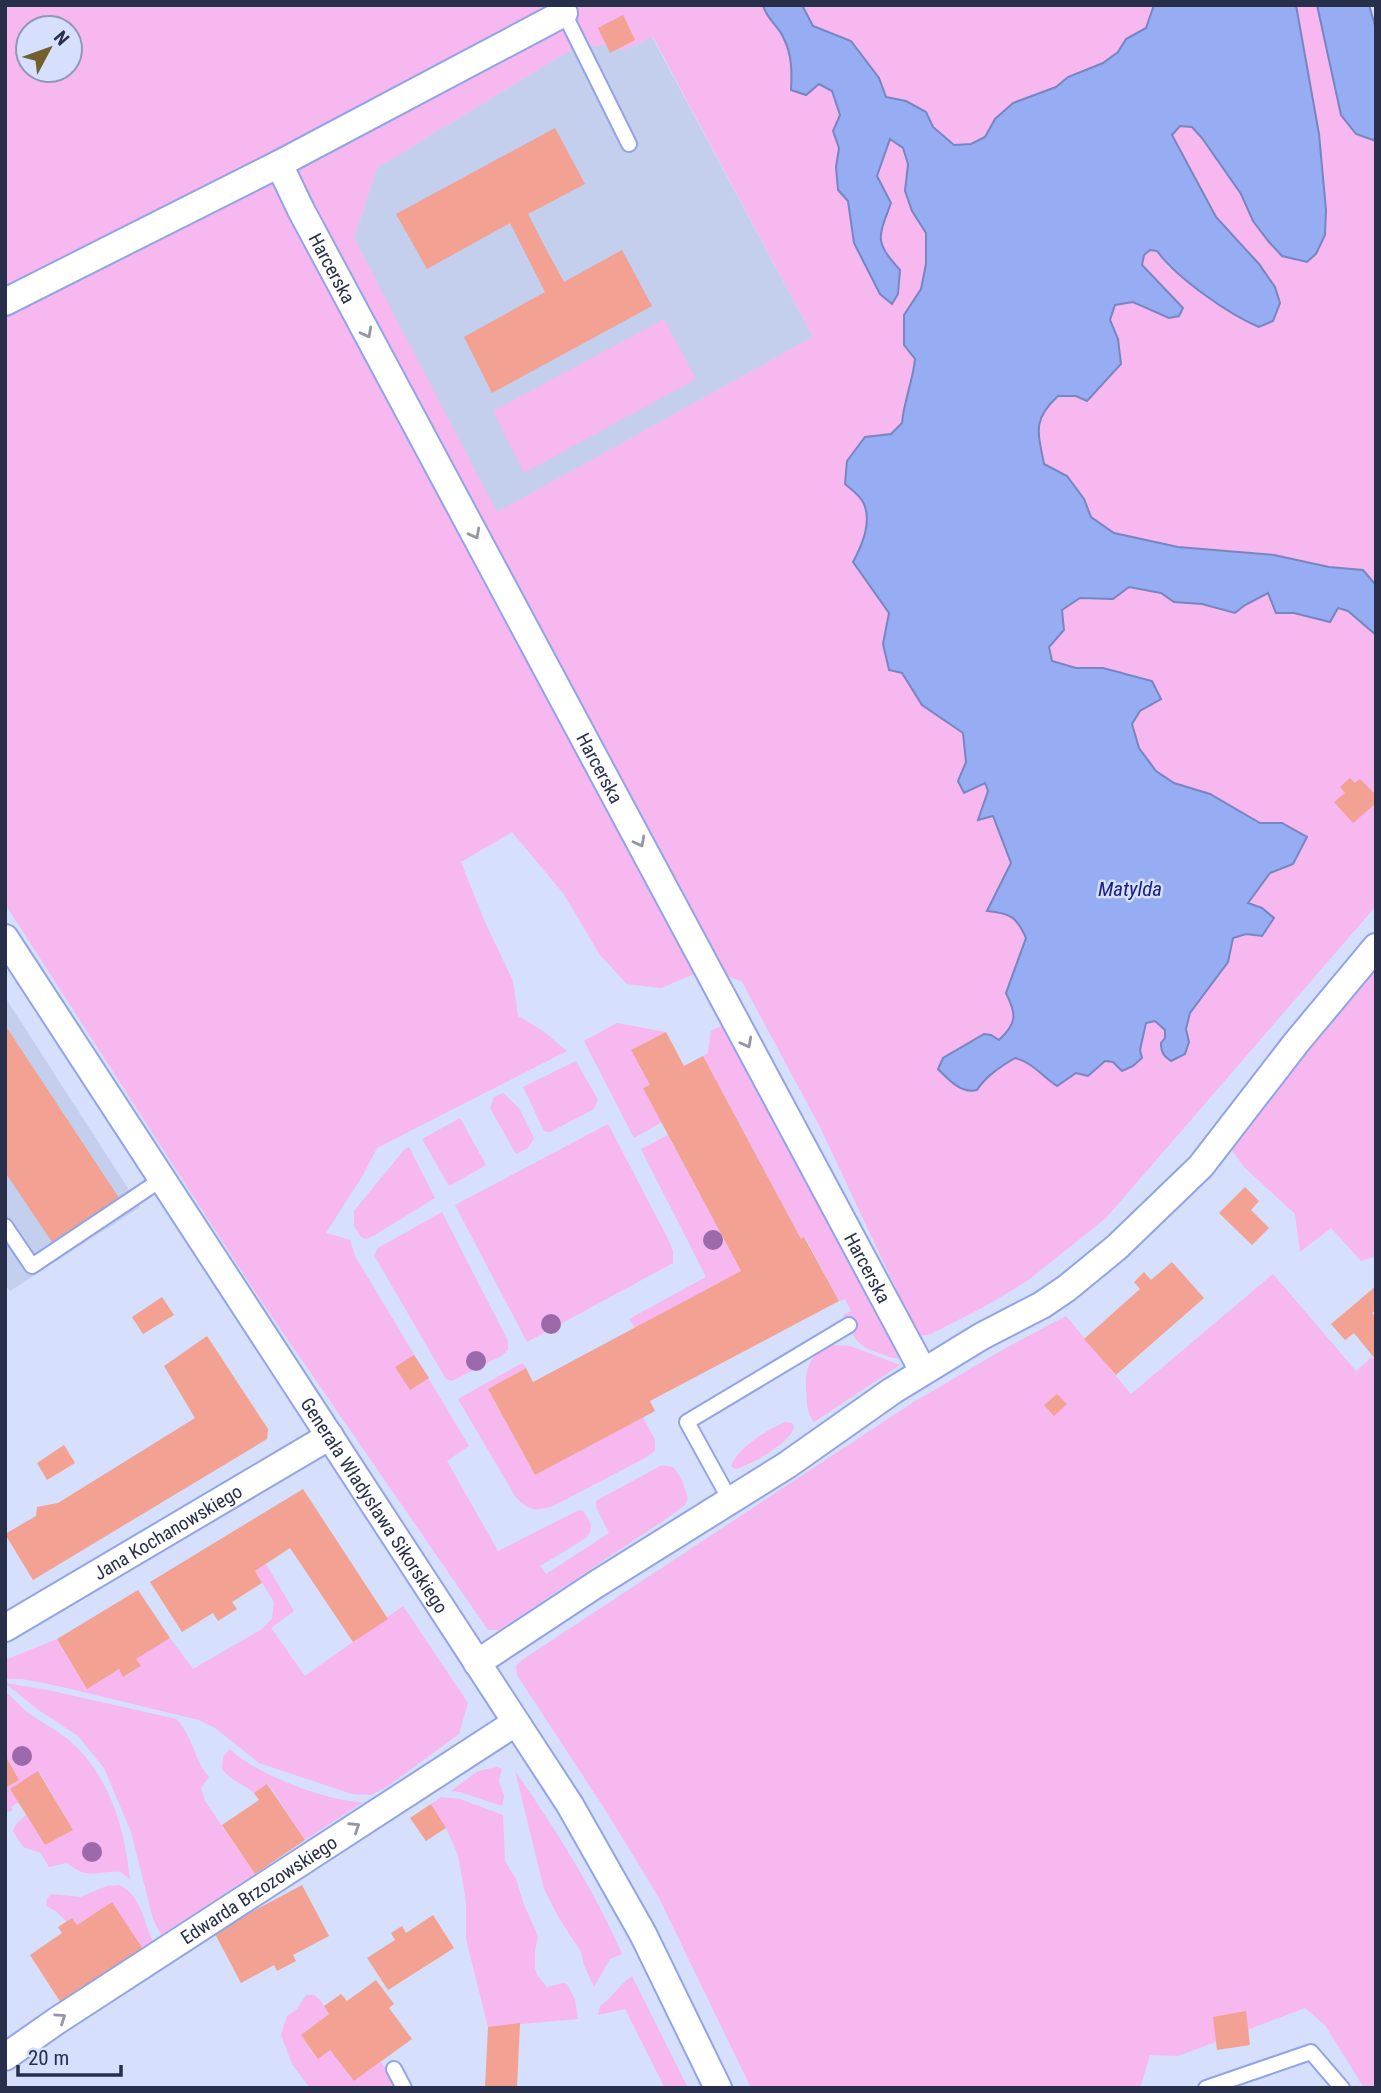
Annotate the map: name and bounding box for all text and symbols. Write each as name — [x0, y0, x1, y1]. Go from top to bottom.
north arrow — [14, 14, 84, 84]
text: N — [49, 26, 74, 50]
street label: Harcerska — [304, 229, 360, 308]
one-way arrow — [359, 326, 372, 339]
one-way arrow — [466, 527, 480, 539]
street label: Harcerska — [571, 729, 628, 807]
one-way arrow — [632, 835, 645, 848]
water label: Matylda — [1098, 877, 1162, 901]
one-way arrow — [739, 1036, 753, 1048]
street label: Harcerska — [839, 1229, 895, 1307]
street label: Generała Władysława Sikorskiego — [296, 1393, 453, 1618]
street label: Jana Kochanowskiego — [90, 1480, 246, 1585]
one-way arrow — [347, 1823, 360, 1836]
street label: Edwarda Brzozowskiego — [176, 1831, 342, 1949]
one-way arrow — [54, 2013, 67, 2026]
scale bar — [18, 2034, 121, 2078]
text: 20 m — [28, 2046, 69, 2070]

